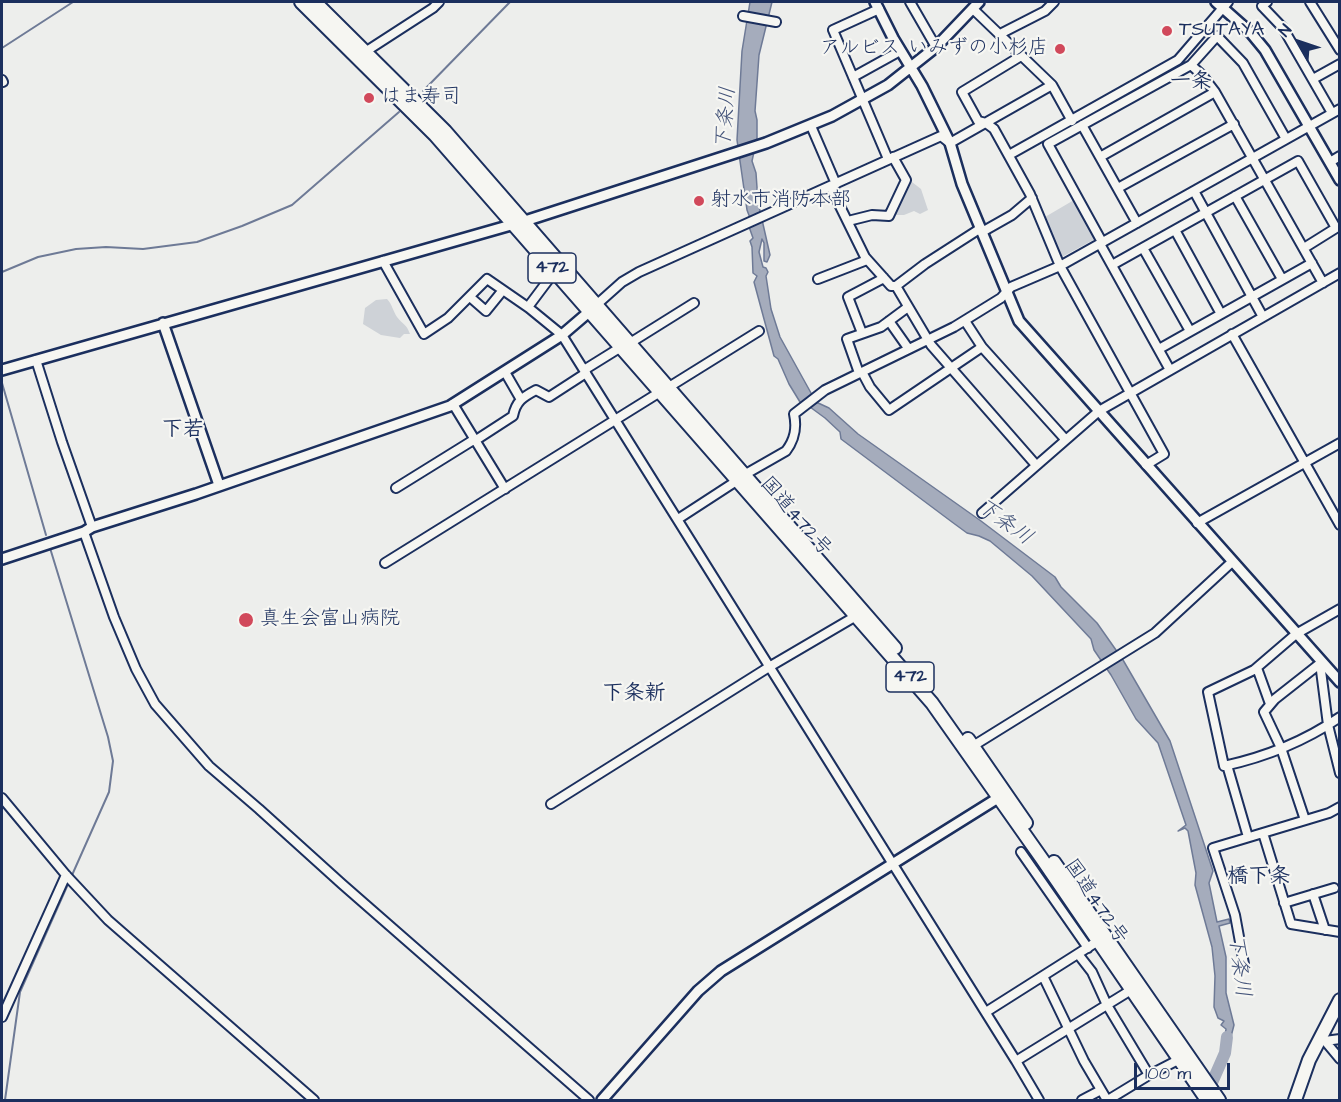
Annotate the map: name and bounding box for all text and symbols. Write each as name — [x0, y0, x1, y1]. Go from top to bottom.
north arrow — [1269, 12, 1329, 72]
place label: TSUTAYA — [1179, 19, 1264, 43]
text: N — [1274, 20, 1297, 41]
marker: TSUTAYA — [1160, 24, 1174, 38]
place label: アルビス いみずの小杉店 — [820, 37, 1048, 61]
marker: アルビス いみずの小杉店 — [1053, 42, 1067, 56]
district label: 一条 — [1170, 70, 1212, 96]
place label: はま寿司 — [381, 86, 461, 110]
water label: 下条川 — [712, 86, 742, 150]
marker: はま寿司 — [362, 91, 376, 105]
place label: 射水市消防本部 — [711, 189, 851, 213]
marker: 射水市消防本部 — [692, 194, 706, 208]
road number: 472 — [528, 253, 576, 283]
district label: 下若 — [162, 418, 204, 444]
street label: 国道472号 — [754, 472, 836, 562]
water label: 下条川 — [971, 494, 1037, 552]
place label: 真生会富山病院 — [260, 608, 400, 632]
marker: 真生会富山病院 — [237, 611, 255, 629]
road number: 472 — [886, 662, 934, 692]
district label: 下条新 — [603, 682, 665, 708]
street label: 国道472号 — [1058, 855, 1132, 949]
district label: 橋下条 — [1228, 865, 1290, 891]
water label: 下条川 — [1222, 933, 1254, 999]
scale bar — [1137, 1051, 1233, 1089]
text: 100 m — [1145, 1061, 1191, 1086]

